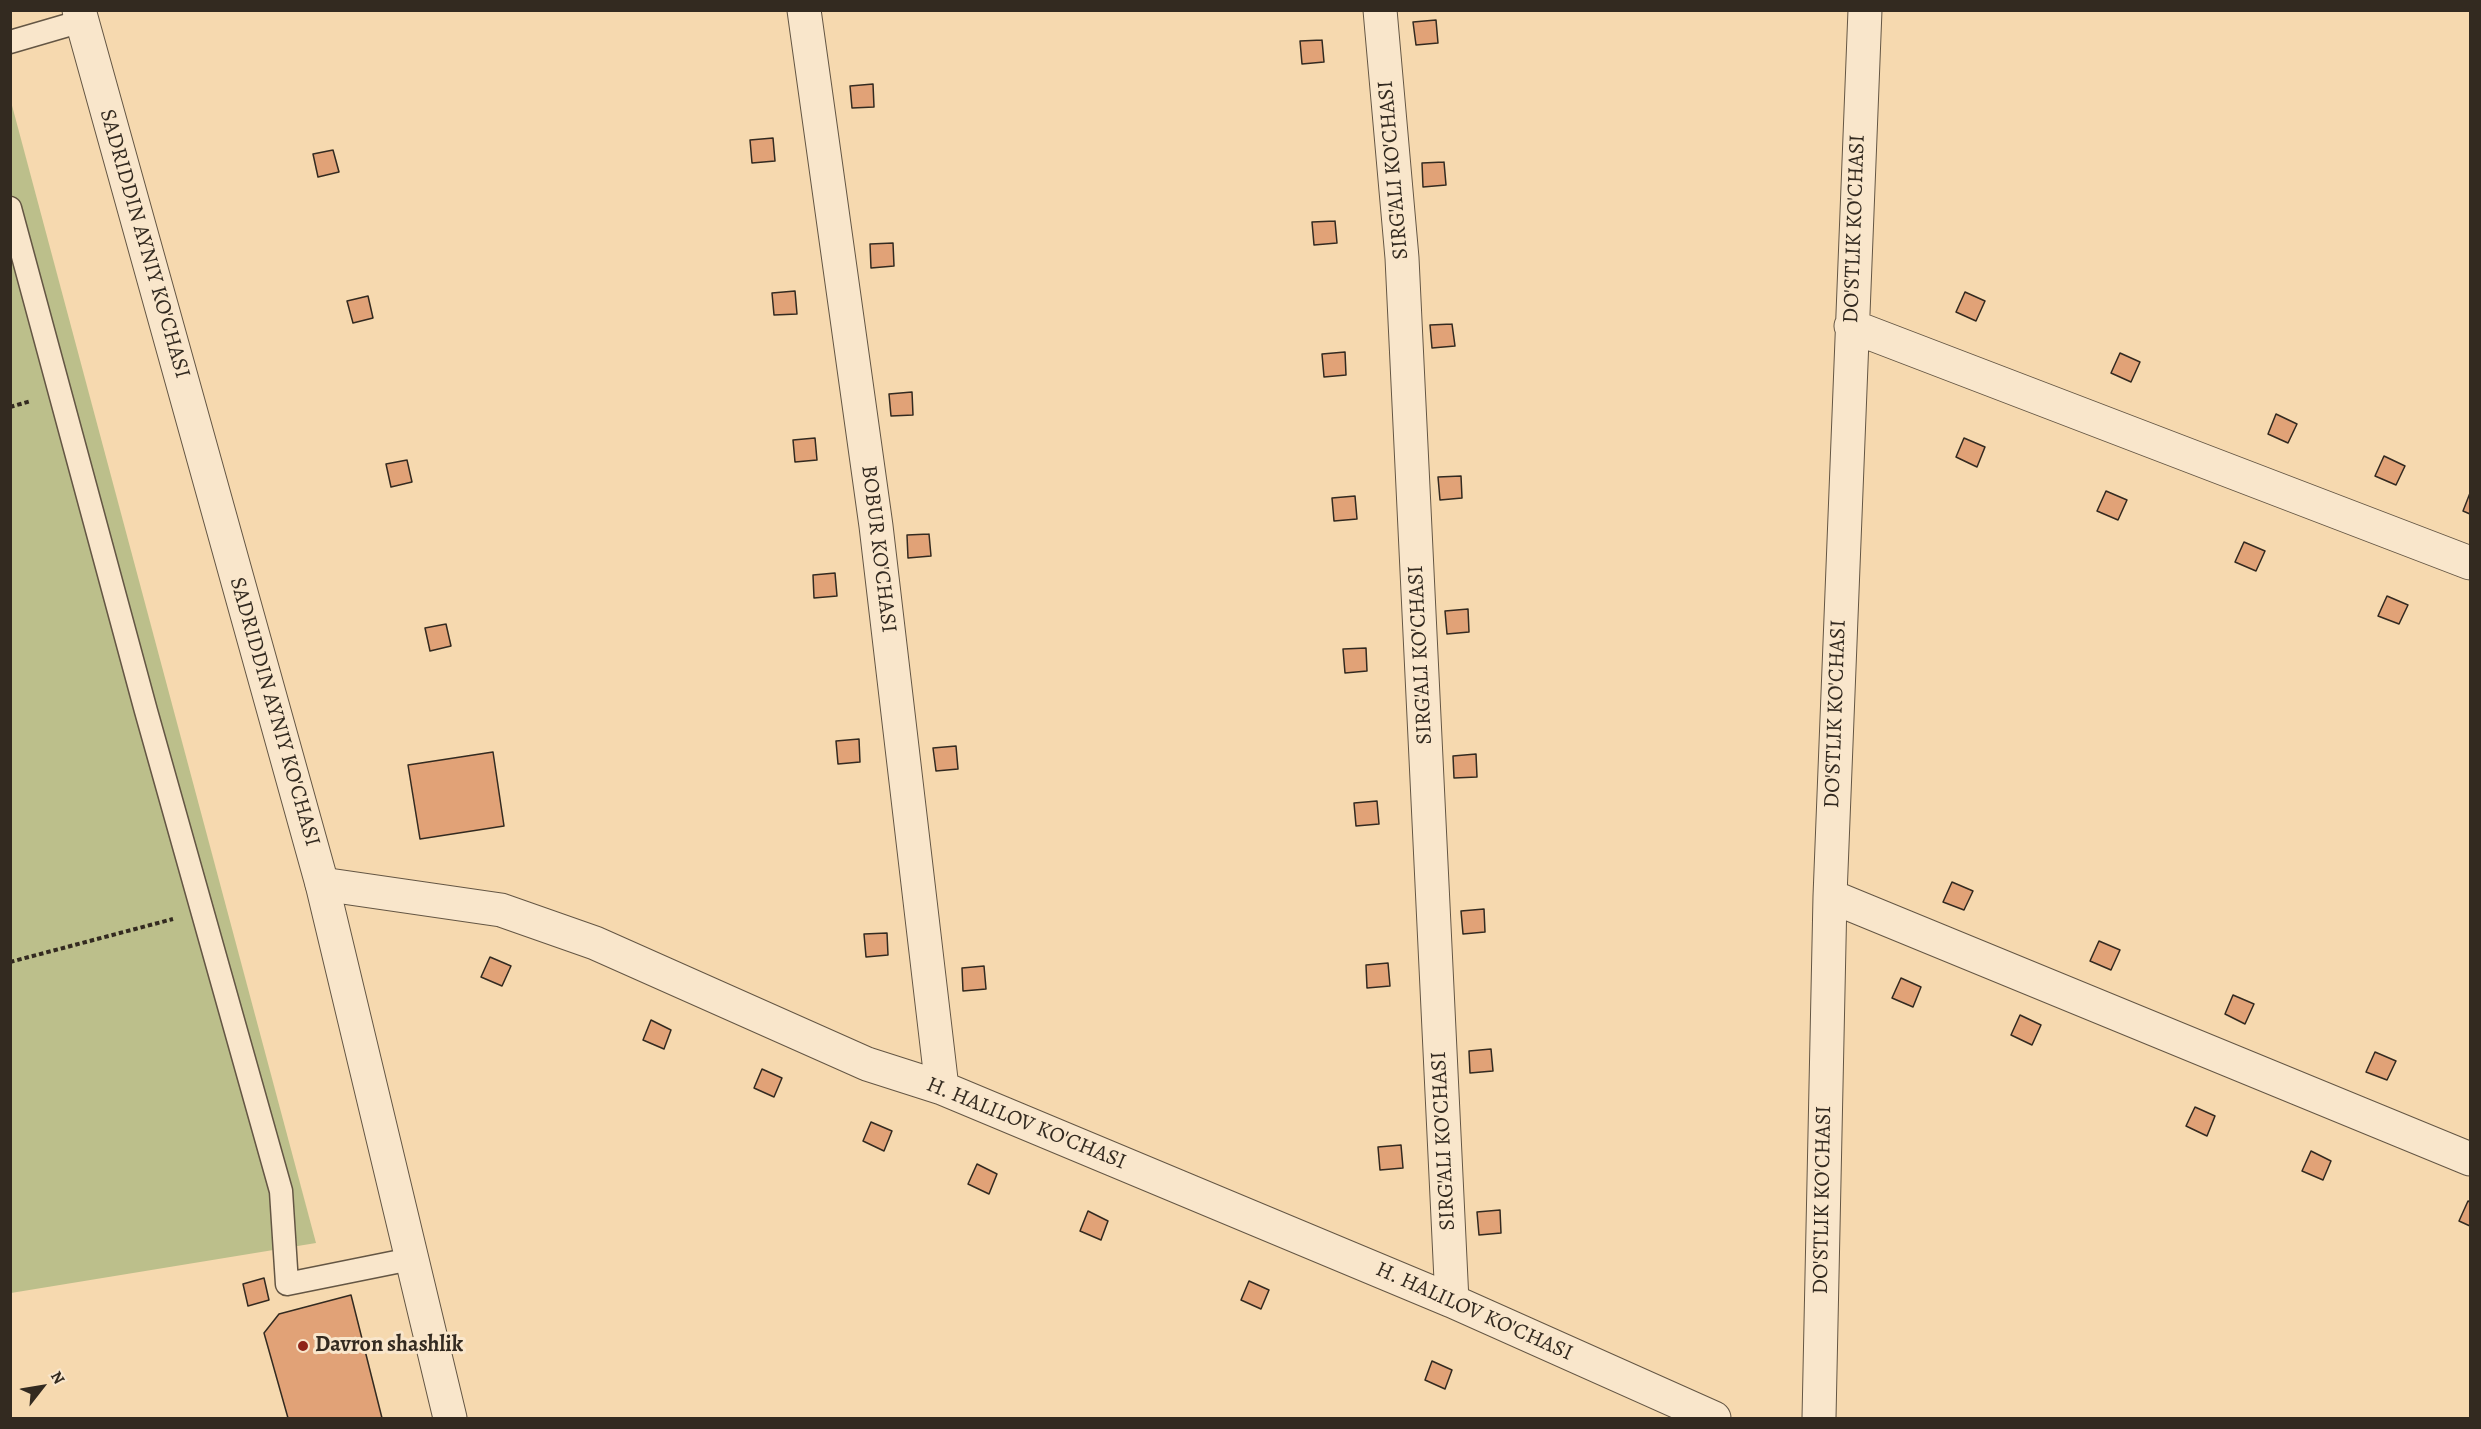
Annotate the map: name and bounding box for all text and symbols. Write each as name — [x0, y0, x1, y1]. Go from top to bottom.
street label: SIRG'ALI KO'CHASI — [1373, 79, 1415, 261]
street label: SADRIDDIN AYNIY KO'CHASI — [93, 106, 195, 382]
street label: DO'STLIK KO'CHASI — [1839, 134, 1871, 324]
street label: BOBUR KO'CHASI — [855, 464, 901, 634]
street label: SIRG'ALI KO'CHASI — [1403, 565, 1439, 745]
street label: SADRIDDIN AYNIY KO'CHASI — [223, 574, 325, 850]
street label: DO'STLIK KO'CHASI — [1820, 619, 1852, 809]
street label: SIRG'ALI KO'CHASI — [1426, 1051, 1462, 1231]
street label: H. HALILOV KO'CHASI — [922, 1072, 1130, 1176]
street label: DO'STLIK KO'CHASI — [1808, 1105, 1838, 1295]
street label: H. HALILOV KO'CHASI — [1371, 1257, 1577, 1367]
place label: Davron shashlik — [315, 1333, 463, 1359]
marker: Davron shashlik — [296, 1339, 310, 1353]
north arrow — [12, 1357, 72, 1417]
text: N — [45, 1367, 70, 1388]

